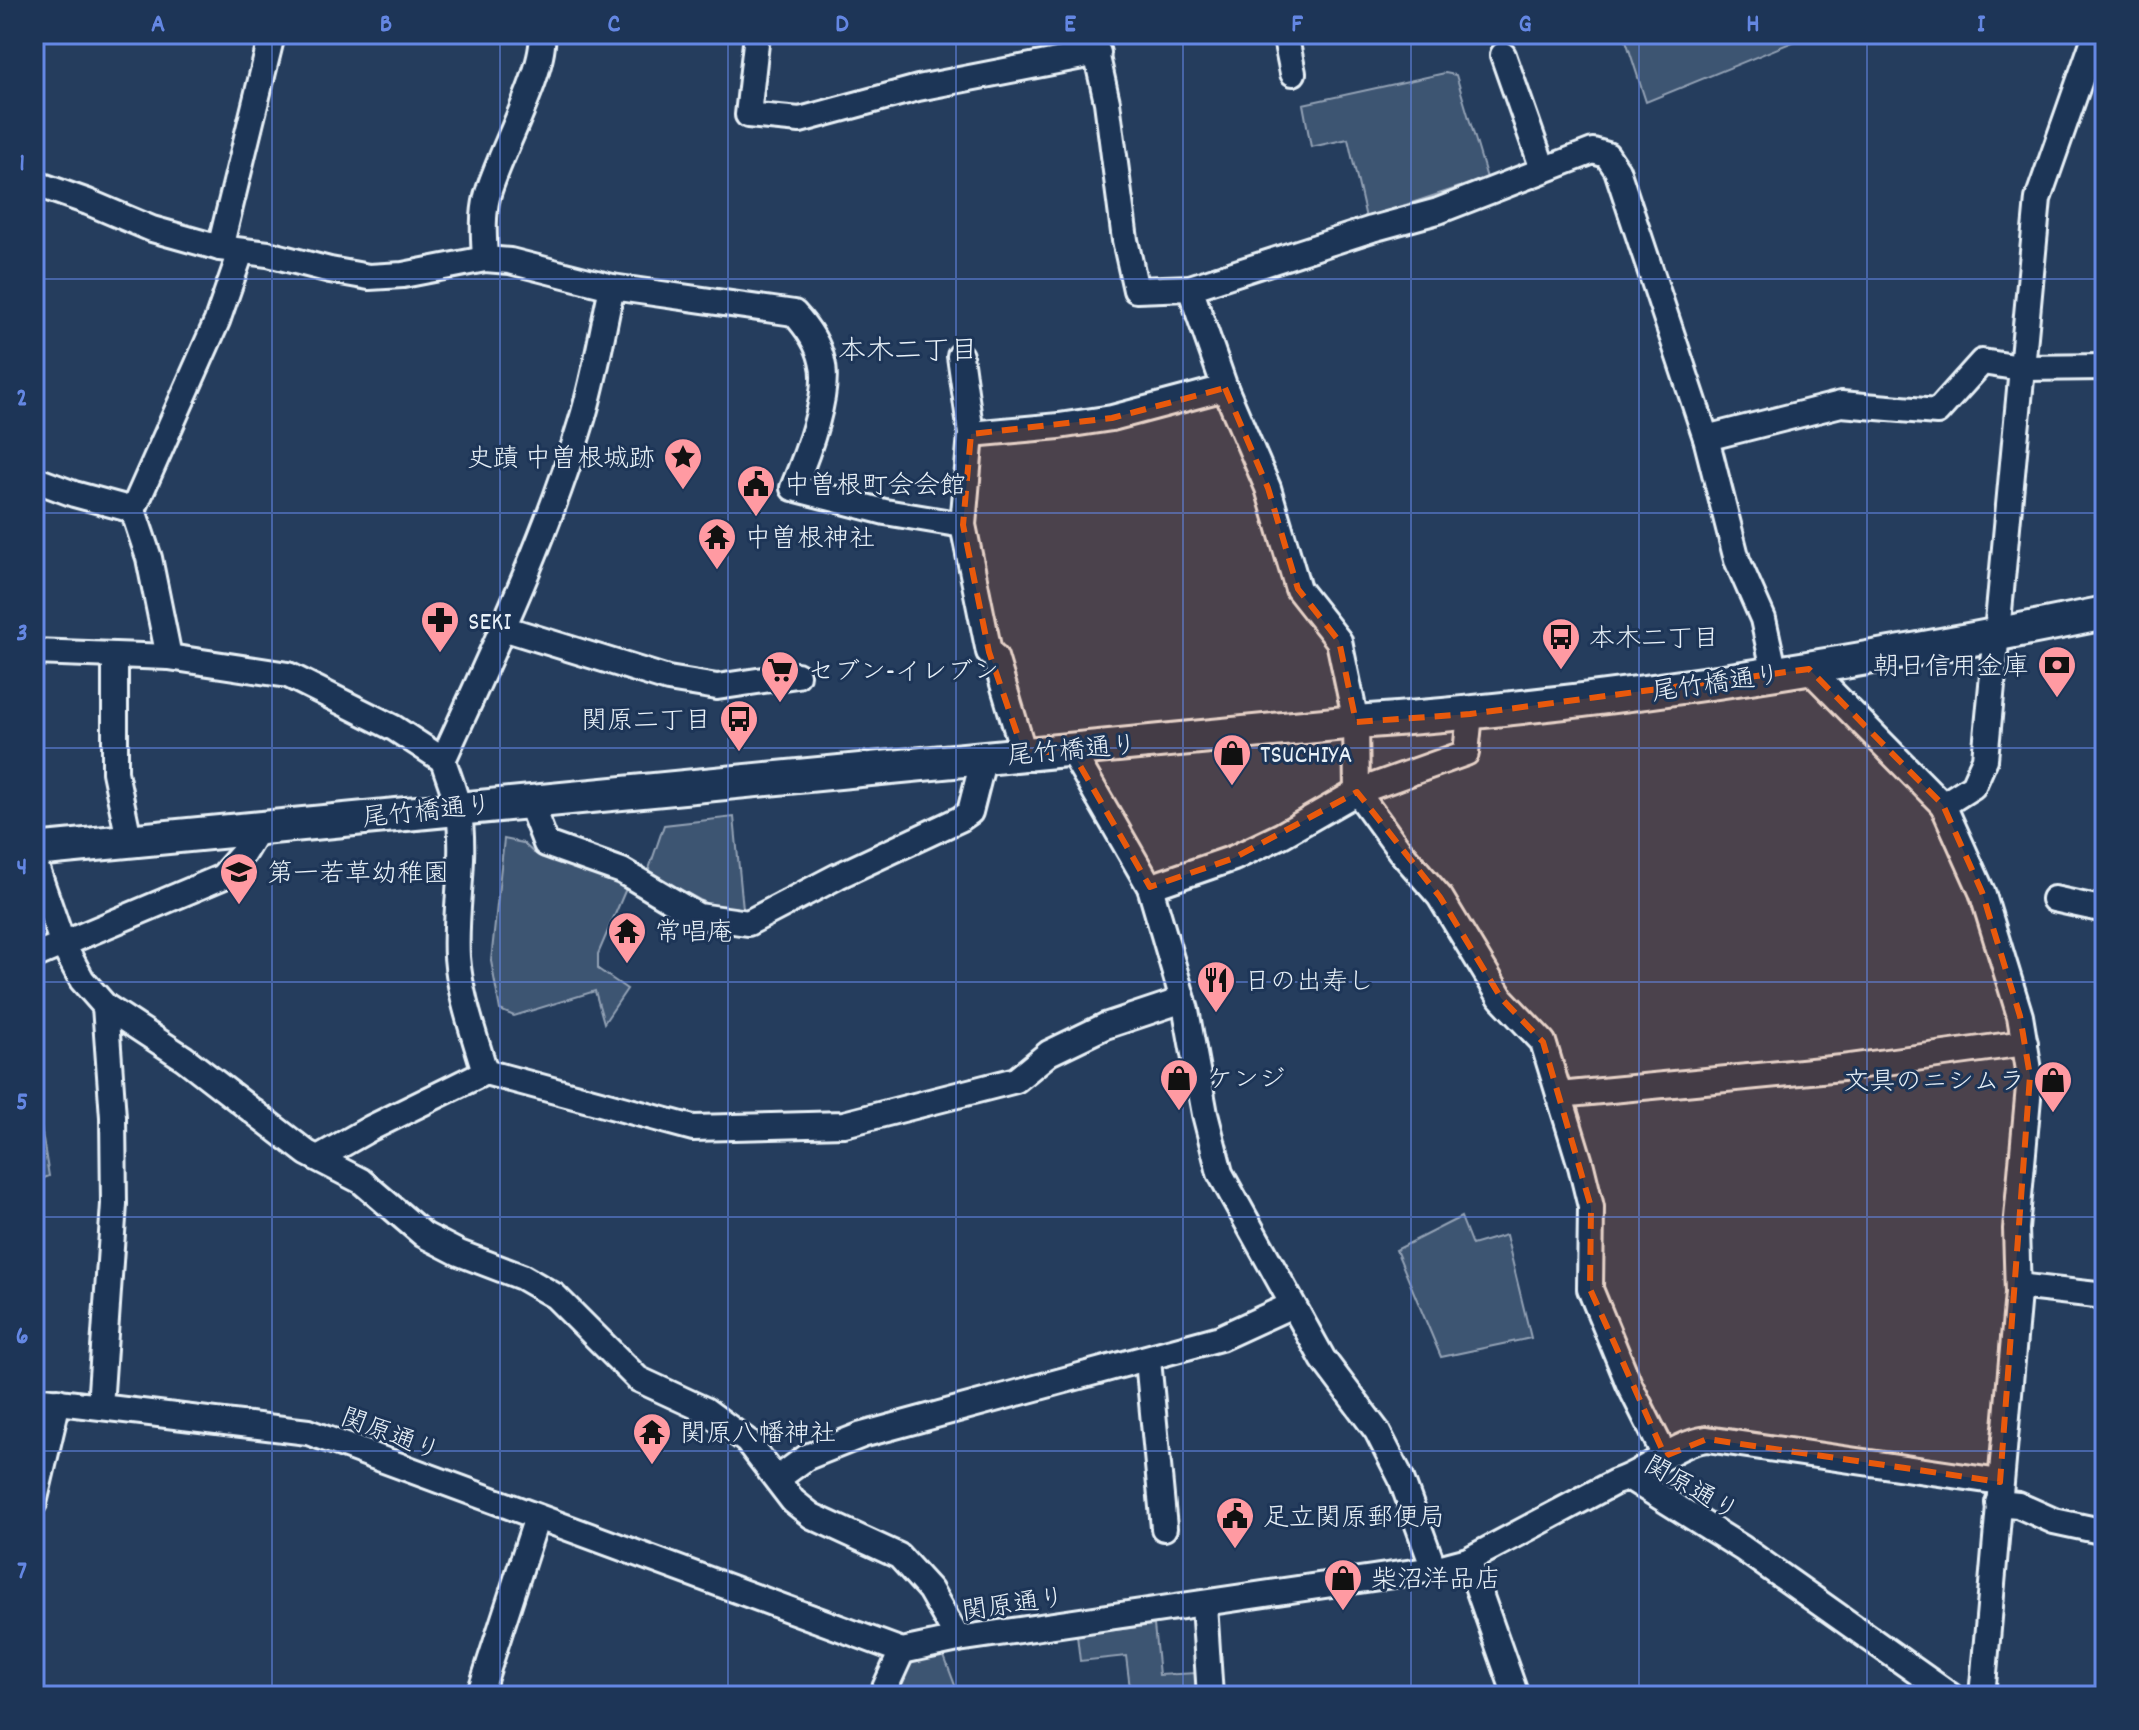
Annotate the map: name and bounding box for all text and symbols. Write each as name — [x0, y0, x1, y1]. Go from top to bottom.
text: A — [151, 7, 165, 44]
text: B — [380, 7, 392, 44]
text: C — [608, 7, 621, 44]
text: D — [835, 7, 849, 44]
text: E — [1064, 7, 1076, 44]
text: F — [1291, 7, 1303, 44]
text: G — [1518, 7, 1532, 44]
text: H — [1746, 7, 1760, 44]
text: I — [1977, 7, 1986, 44]
text: 1 — [19, 146, 25, 183]
district label: 本木二丁目 — [838, 334, 978, 374]
text: 2 — [16, 381, 28, 418]
place icon: 史蹟 中曽根城跡 — [662, 436, 704, 491]
place label: 史蹟 中曽根城跡 — [467, 442, 655, 479]
public building icon: 中曽根町会会館 — [735, 463, 777, 518]
place label: 中曽根町会会館 — [784, 469, 966, 506]
temple icon: 中曽根神社 — [696, 516, 738, 571]
place label: 中曽根神社 — [745, 522, 875, 559]
pharmacy icon: SEKI — [419, 599, 461, 654]
place label: SEKI — [468, 605, 511, 642]
text: 3 — [16, 616, 28, 653]
bus stop icon: 本木二丁目 — [1540, 616, 1582, 671]
place label: 本木二丁目 — [1589, 622, 1719, 659]
bank icon: 朝日信用金庫 — [2036, 644, 2078, 699]
supermarket icon: セブン-イレブン — [759, 649, 801, 704]
place label: 朝日信用金庫 — [1873, 650, 2029, 687]
place label: セブン-イレブン — [808, 655, 999, 692]
street label: 尾竹橋通り — [1650, 658, 1783, 713]
bus stop icon: 関原二丁目 — [718, 698, 760, 753]
place label: 関原二丁目 — [581, 704, 711, 741]
street label: 尾竹橋通り — [1006, 728, 1139, 777]
shop icon: TSUCHIYA — [1211, 732, 1253, 787]
place label: TSUCHIYA — [1260, 738, 1352, 775]
street label: 尾竹橋通り — [361, 788, 494, 839]
text: 4 — [17, 850, 27, 887]
school or university icon: 第一若草幼稚園 — [218, 851, 260, 906]
place label: 第一若草幼稚園 — [267, 857, 449, 894]
temple icon: 常唱庵 — [606, 910, 648, 965]
place label: 常唱庵 — [655, 916, 733, 953]
restaurant icon: 日の出寿し — [1195, 959, 1237, 1014]
place label: 日の出寿し — [1244, 965, 1374, 1002]
shop icon: ケンジ — [1158, 1057, 1200, 1112]
shop icon: 文具のニシムラ — [2032, 1059, 2074, 1114]
place label: ケンジ — [1207, 1063, 1285, 1100]
place label: 文具のニシムラ — [1844, 1065, 2025, 1102]
text: 5 — [16, 1085, 28, 1122]
text: 6 — [16, 1319, 28, 1356]
street label: 関原通り — [335, 1400, 445, 1472]
temple icon: 関原八幡神社 — [631, 1411, 673, 1466]
place label: 関原八幡神社 — [680, 1417, 836, 1454]
street label: 関原通り — [1636, 1448, 1745, 1532]
public building icon: 足立関原郵便局 — [1214, 1495, 1256, 1550]
place label: 足立関原郵便局 — [1263, 1501, 1445, 1538]
text: 7 — [17, 1554, 27, 1591]
shop icon: 柴沼洋品店 — [1322, 1557, 1364, 1612]
place label: 柴沼洋品店 — [1371, 1563, 1501, 1600]
street label: 関原通り — [959, 1581, 1068, 1632]

